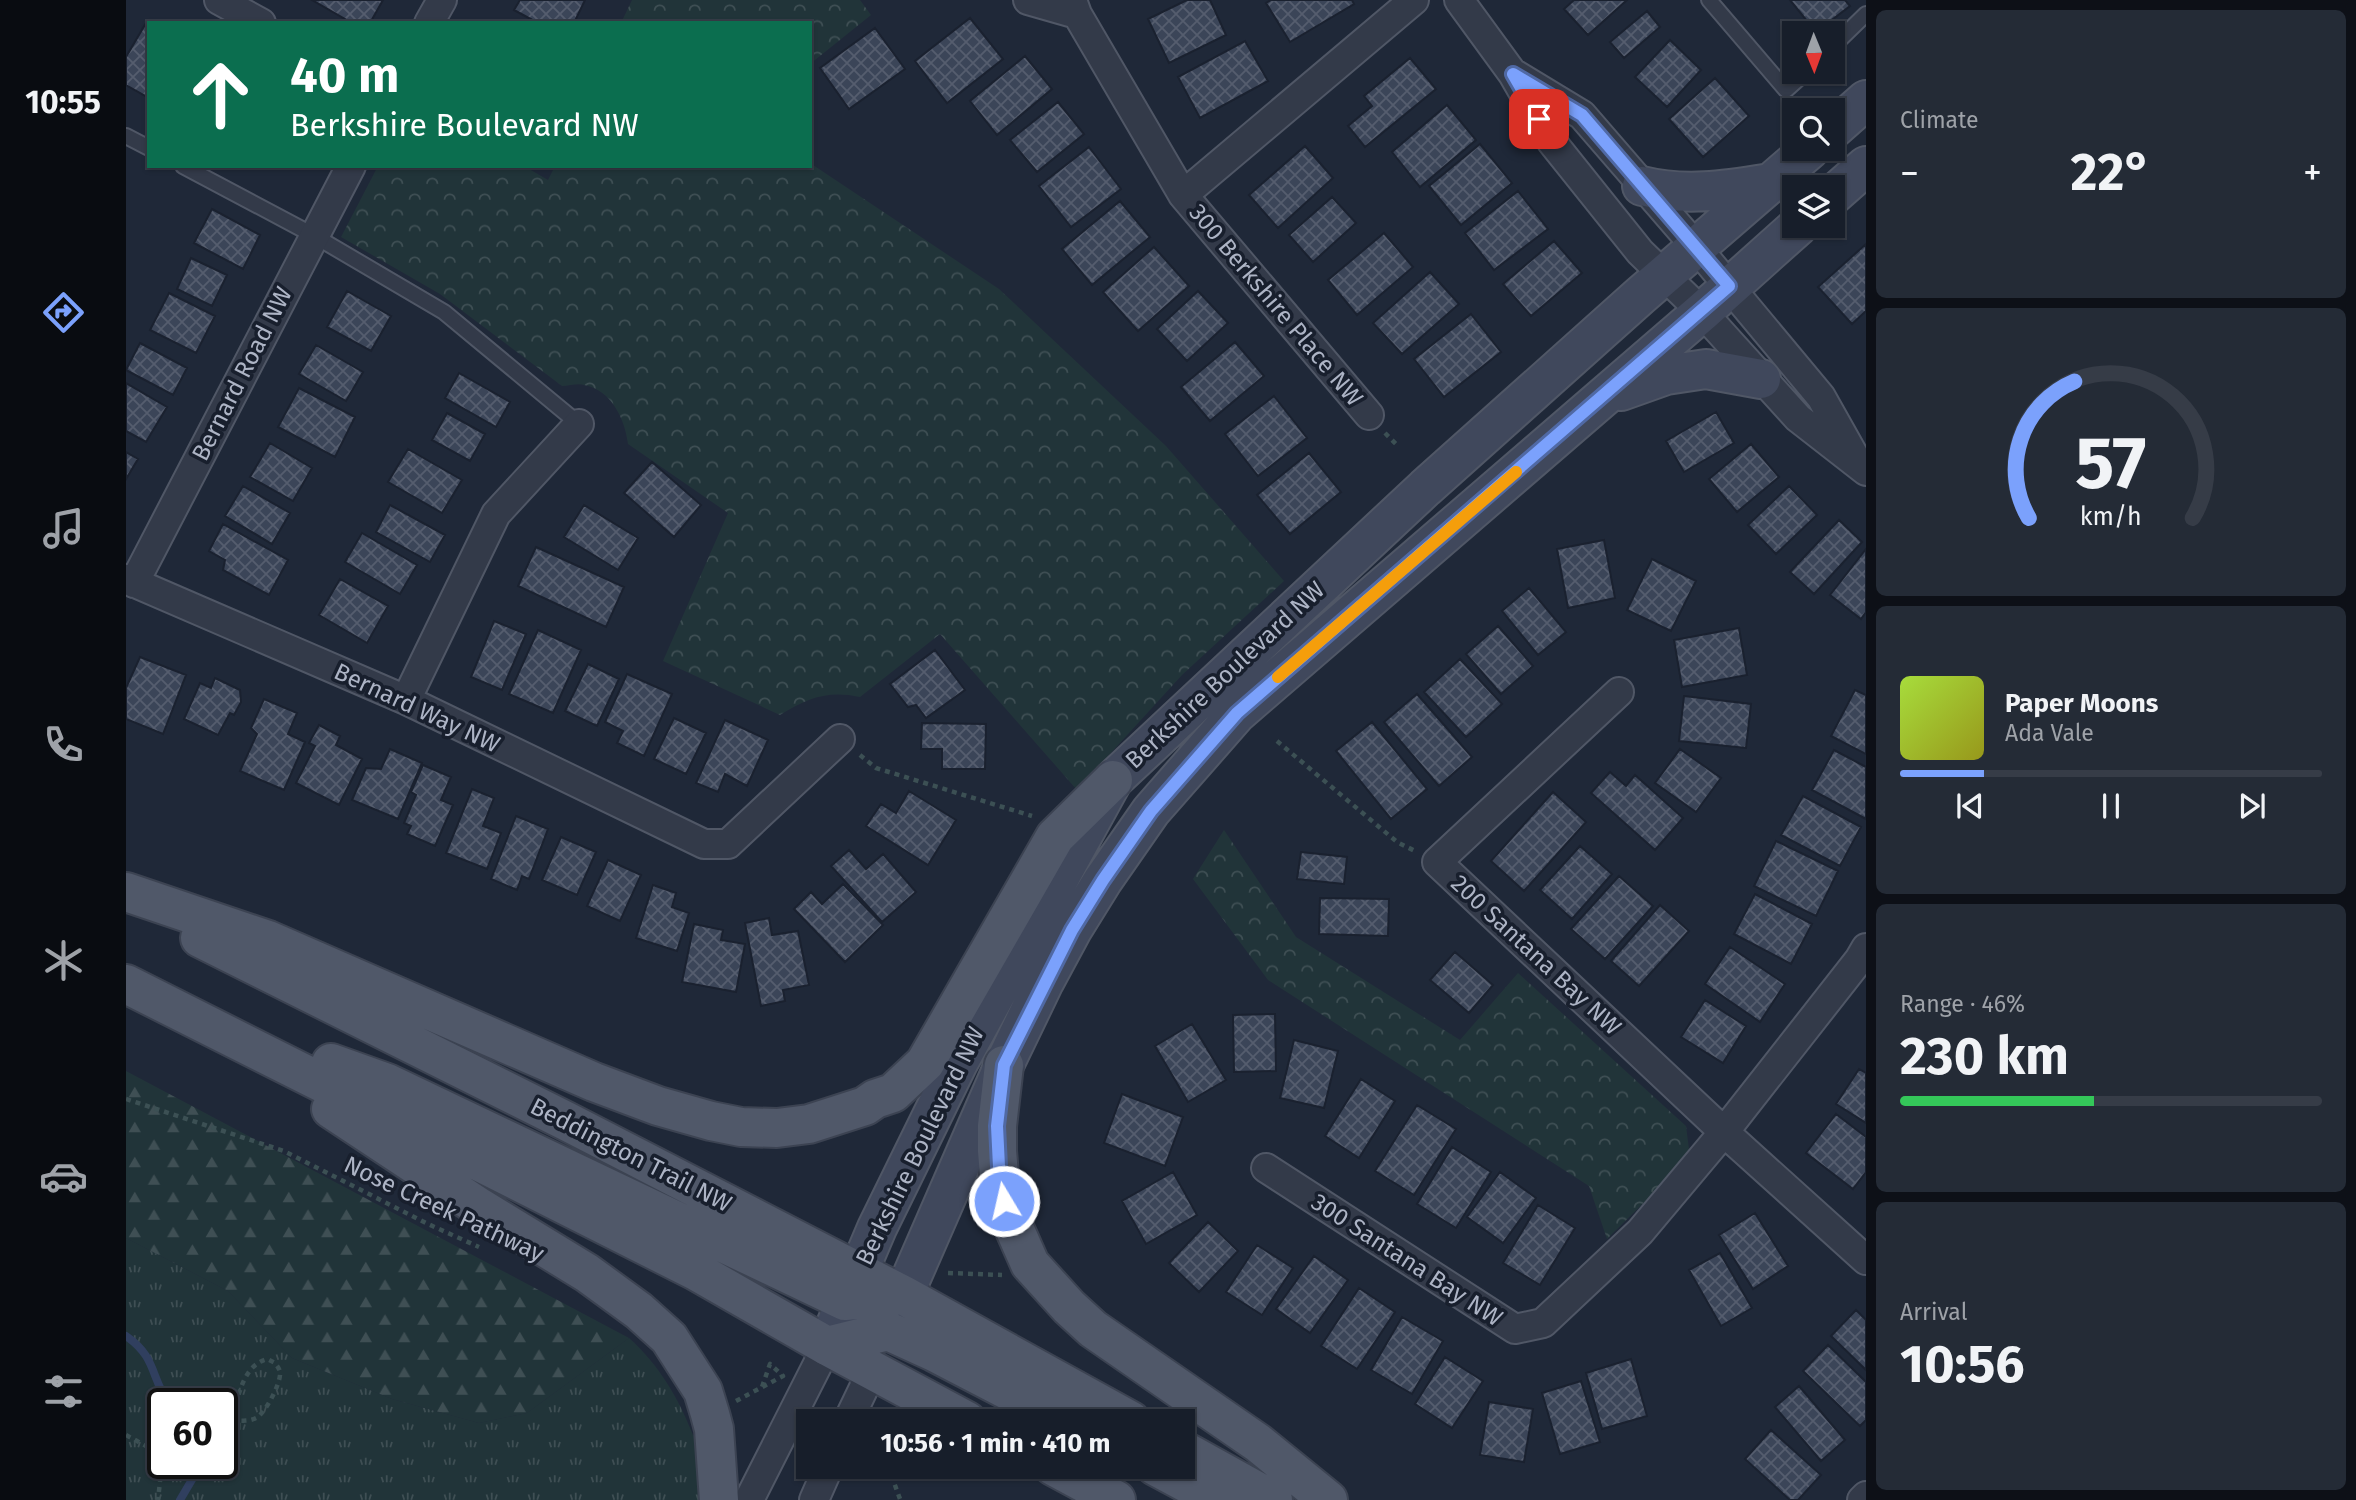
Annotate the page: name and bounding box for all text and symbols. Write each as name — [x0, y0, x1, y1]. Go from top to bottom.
north arrow — [1782, 21, 1844, 84]
map controls — [1782, 21, 1845, 238]
text: 40 m — [290, 46, 399, 105]
icon: ahead — [175, 49, 266, 140]
text: 10:55 — [25, 83, 101, 121]
pin — [1509, 89, 1569, 149]
button: search — [1782, 98, 1845, 161]
icon: arrive — [1520, 100, 1558, 138]
text: Berkshire Boulevard NW — [290, 106, 639, 144]
text: Climate — [1900, 106, 1979, 134]
text: 22° — [2071, 141, 2151, 204]
text: − — [1900, 150, 1919, 196]
text: + — [2303, 150, 2322, 196]
button: layers — [1782, 175, 1845, 238]
street label: 300 Berkshire Place NW — [1183, 198, 1369, 412]
street label: Bernard Road NW — [186, 282, 298, 466]
icon: directions — [39, 288, 88, 337]
text: 57 — [2075, 420, 2147, 507]
text: km/h — [2080, 502, 2142, 532]
icon: music — [39, 504, 88, 553]
street label: Berkshire Boulevard NW — [1120, 575, 1330, 774]
street label: Bernard Way NW — [330, 657, 504, 759]
text: Paper Moons — [2005, 688, 2158, 719]
text: Ada Vale — [2005, 719, 2094, 747]
icon: phone — [39, 720, 88, 769]
icon: previous — [1951, 787, 1989, 825]
icon: pause — [2092, 787, 2130, 825]
icon: next — [2233, 787, 2271, 825]
street label: 200 Santana Bay NW — [1445, 869, 1627, 1041]
icon: climate — [39, 936, 88, 985]
text: Range · 46% — [1900, 990, 2025, 1018]
street label: Berkshire Boulevard NW — [850, 1022, 990, 1270]
text: 230 km — [1900, 1025, 2069, 1088]
street label: Beddington Trail NW — [526, 1092, 736, 1218]
street label: Nose Creek Pathway — [340, 1150, 549, 1268]
icon: car — [39, 1152, 88, 1201]
position arrow — [967, 1164, 1041, 1238]
street label: 300 Santana Bay NW — [1306, 1188, 1508, 1332]
text: Arrival — [1900, 1298, 1967, 1326]
text: 10:56 — [1900, 1333, 2025, 1396]
icon: filters — [39, 1367, 88, 1416]
speed limit sign: 60 — [147, 1388, 238, 1479]
text: 10:56 · 1 min · 410 m — [880, 1428, 1111, 1459]

